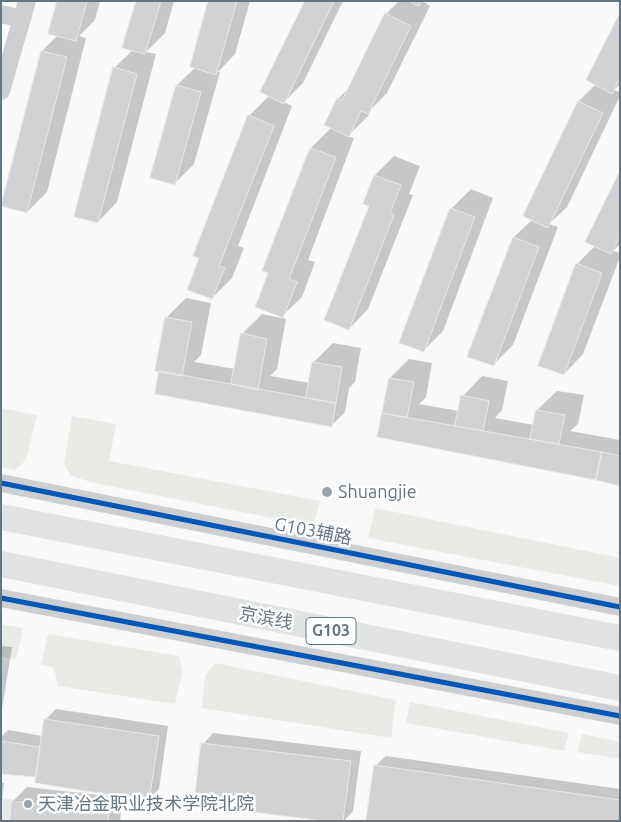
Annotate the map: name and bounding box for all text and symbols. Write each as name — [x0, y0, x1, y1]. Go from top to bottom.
place label: Shuangjie — [338, 481, 417, 503]
marker: Shuangjie — [320, 485, 334, 499]
street label: G103辅路 — [272, 513, 354, 549]
street label: 京滨线 — [237, 602, 295, 634]
road number: G103 — [306, 618, 356, 644]
place label: 天津冶金职业技术学院北院 — [38, 793, 254, 815]
marker: 天津冶金职业技术学院北院 — [22, 798, 34, 810]

